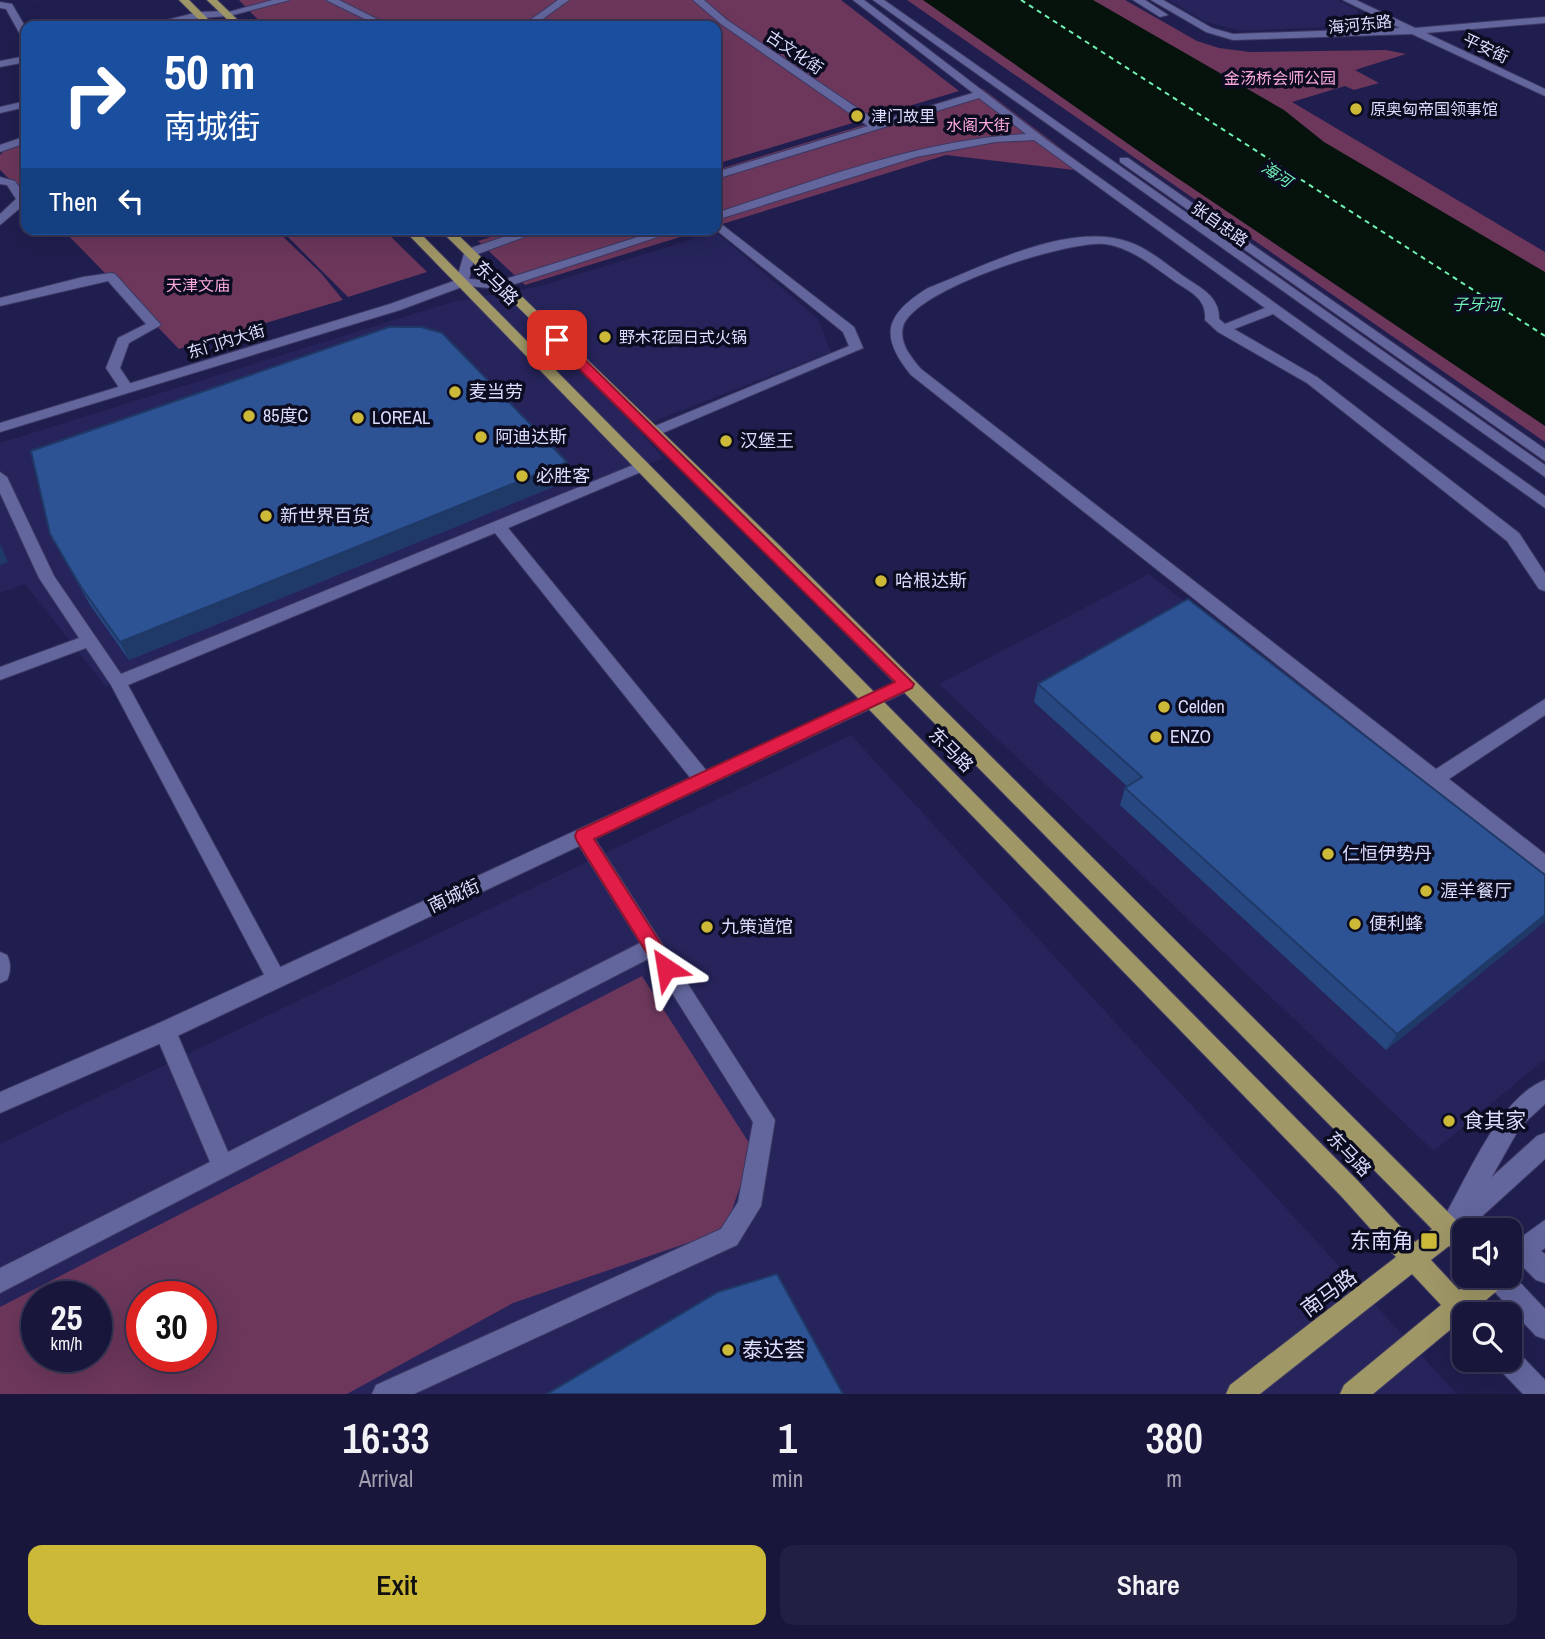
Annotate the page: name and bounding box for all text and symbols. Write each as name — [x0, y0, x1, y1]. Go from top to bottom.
street label: 海河东路 — [1327, 10, 1393, 38]
street label: 古文化街 — [762, 25, 828, 79]
street label: 平安街 — [1460, 28, 1512, 68]
text: 50 m — [164, 38, 256, 104]
icon: right — [49, 49, 140, 140]
park label: 金汤桥会师公园 — [1224, 67, 1336, 89]
place label: 原奥匈帝国领事馆 — [1370, 98, 1498, 120]
marker: 原奥匈帝国领事馆 — [1348, 101, 1364, 117]
text: 南城街 — [164, 105, 260, 148]
place label: 津门故里 — [871, 105, 935, 127]
marker: 津门故里 — [849, 108, 865, 124]
park label: 水阁大街 — [946, 114, 1010, 136]
water label: 海河 — [1258, 156, 1299, 194]
icon: left — [112, 182, 150, 220]
text: Then — [49, 184, 98, 219]
street label: 张自忠路 — [1187, 197, 1253, 251]
street label: 东马路 — [468, 255, 524, 311]
park label: 天津文庙 — [166, 274, 230, 296]
water label: 子牙河 — [1452, 293, 1503, 315]
pin — [527, 310, 587, 370]
street label: 东门内大街 — [185, 319, 267, 363]
icon: arrive — [538, 321, 576, 359]
place label: 野木花园日式火锅 — [619, 326, 747, 348]
marker: 野木花园日式火锅 — [597, 329, 613, 345]
place label: 麦当劳 — [469, 379, 523, 404]
marker: 麦当劳 — [447, 384, 463, 400]
place label: 85度C — [263, 403, 308, 428]
place label: LOREAL — [372, 405, 430, 430]
marker: 85度C — [241, 408, 257, 424]
marker: LOREAL — [350, 410, 366, 426]
place label: 阿迪达斯 — [495, 424, 567, 449]
place label: 汉堡王 — [740, 428, 794, 453]
marker: 阿迪达斯 — [473, 429, 489, 445]
marker: 汉堡王 — [718, 433, 734, 449]
place label: 必胜客 — [536, 463, 590, 488]
marker: 必胜客 — [514, 468, 530, 484]
place label: 新世界百货 — [280, 503, 370, 528]
marker: 新世界百货 — [258, 508, 274, 524]
place label: 哈根达斯 — [895, 568, 967, 593]
marker: 哈根达斯 — [873, 573, 889, 589]
place label: Celden — [1178, 694, 1225, 719]
marker: Celden — [1156, 699, 1172, 715]
street label: 东马路 — [923, 722, 979, 778]
place label: ENZO — [1170, 724, 1211, 749]
marker: ENZO — [1148, 729, 1164, 745]
place label: 仁恒伊势丹 — [1342, 841, 1432, 866]
marker: 仁恒伊势丹 — [1320, 846, 1336, 862]
street label: 南城街 — [424, 873, 484, 918]
place label: 渥羊餐厅 — [1440, 878, 1512, 903]
marker: 渥羊餐厅 — [1418, 883, 1434, 899]
place label: 便利蜂 — [1369, 911, 1423, 936]
place label: 九策道馆 — [721, 914, 793, 939]
marker: 便利蜂 — [1347, 916, 1363, 932]
marker: 九策道馆 — [699, 919, 715, 935]
position arrow — [629, 931, 703, 1005]
place label: 食其家 — [1463, 1106, 1526, 1135]
marker: 食其家 — [1441, 1113, 1457, 1129]
street label: 东马路 — [1322, 1126, 1377, 1182]
map controls — [1452, 1218, 1522, 1372]
button: sound — [1452, 1218, 1522, 1288]
place label: 东南角 — [1350, 1226, 1413, 1255]
marker: 东南角 — [1419, 1231, 1439, 1251]
street label: 南马路 — [1295, 1262, 1363, 1323]
speed limit sign: 30 — [126, 1281, 217, 1372]
text: 25 — [51, 1294, 82, 1341]
button: search — [1452, 1302, 1522, 1372]
text: km/h — [51, 1331, 83, 1356]
place label: 泰达荟 — [742, 1335, 805, 1364]
marker: 泰达荟 — [720, 1342, 736, 1358]
text: 16:33 — [342, 1410, 430, 1466]
text: 1 — [778, 1410, 797, 1466]
text: 380 — [1145, 1410, 1203, 1466]
text: Arrival — [359, 1463, 413, 1494]
text: min — [772, 1463, 803, 1494]
text: m — [1166, 1463, 1182, 1494]
button: Exit — [28, 1545, 766, 1625]
button: Share — [780, 1545, 1517, 1625]

